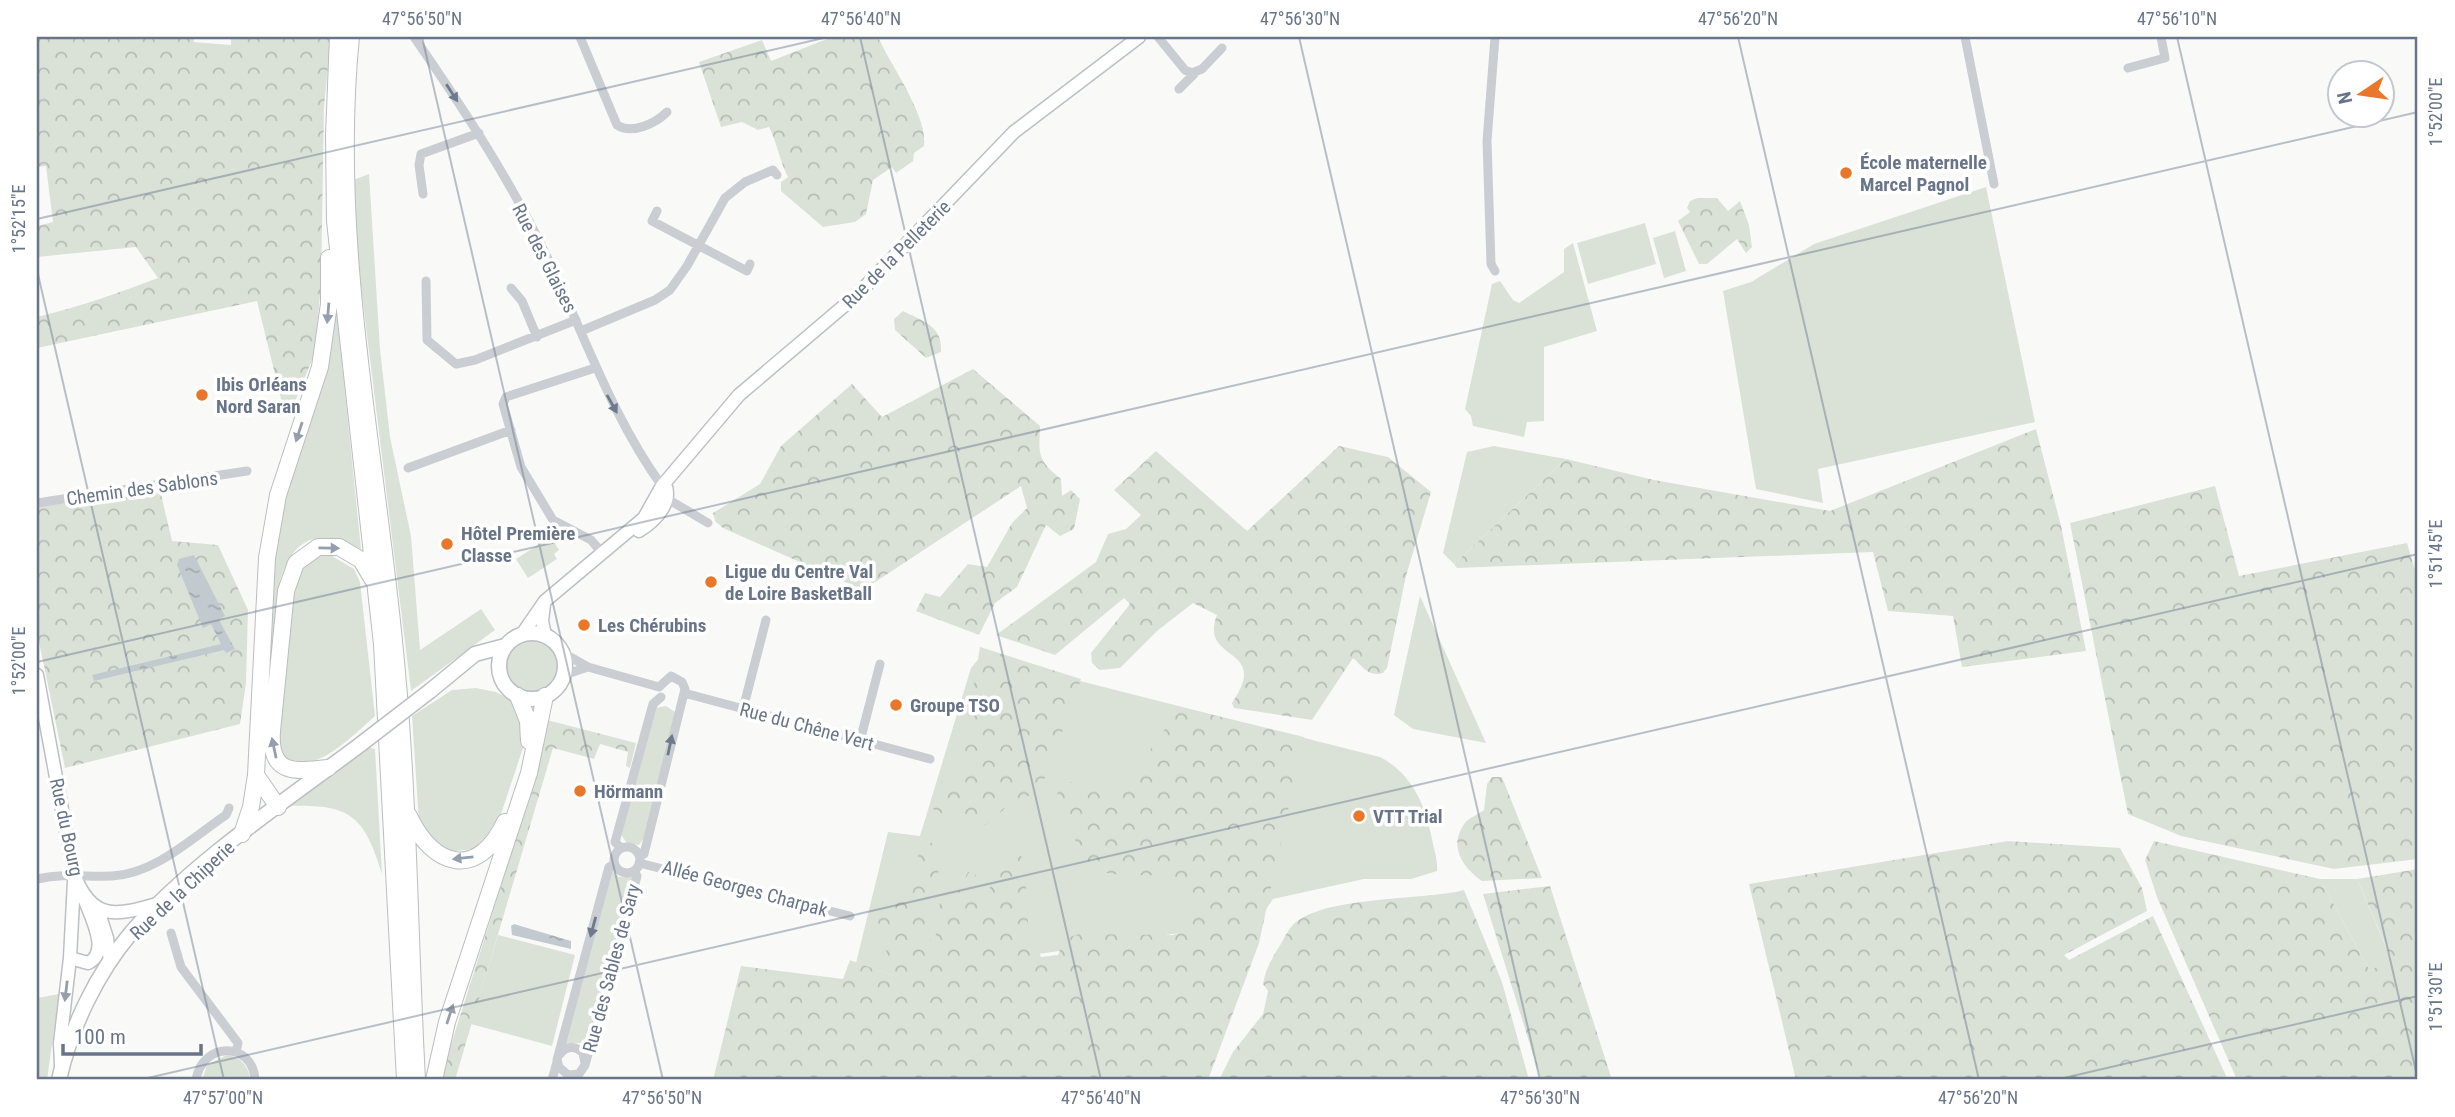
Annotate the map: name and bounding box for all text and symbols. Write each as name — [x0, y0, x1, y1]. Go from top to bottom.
text: 47°56'50"N — [382, 8, 462, 29]
text: 47°56'40"N — [821, 8, 901, 29]
text: 47°56'30"N — [1260, 8, 1340, 29]
text: 47°56'20"N — [1698, 8, 1778, 29]
text: 47°56'10"N — [2137, 8, 2217, 29]
north arrow — [2326, 60, 2396, 130]
text: 1°52'00"E — [2425, 77, 2446, 147]
one-way arrow — [445, 84, 459, 102]
text: N — [2332, 89, 2357, 106]
place label: École maternelle Marcel Pagnol — [1860, 151, 1987, 196]
marker: École maternelle Marcel Pagnol — [1838, 165, 1854, 181]
text: 1°52'15"E — [8, 184, 29, 254]
street label: Rue de la Pelleterie — [837, 195, 955, 313]
street label: Rue des Glaises — [507, 200, 582, 317]
one-way arrow — [322, 302, 333, 324]
place label: Ibis Orléans Nord Saran — [216, 373, 307, 418]
marker: Ibis Orléans Nord Saran — [194, 387, 210, 403]
one-way arrow — [606, 394, 618, 413]
one-way arrow — [293, 421, 304, 442]
street label: Chemin des Sablons — [65, 466, 219, 510]
text: 1°51'45"E — [2425, 519, 2446, 589]
place label: Hôtel Première Classe — [461, 522, 575, 567]
marker: Hôtel Première Classe — [439, 536, 455, 552]
one-way arrow — [318, 542, 340, 553]
place label: Ligue du Centre Val de Loire BasketBall — [725, 560, 873, 605]
marker: Ligue du Centre Val de Loire BasketBall — [703, 574, 719, 590]
place label: Les Chérubins — [598, 614, 706, 637]
marker: Les Chérubins — [576, 617, 592, 633]
text: 1°52'00"E — [8, 626, 29, 696]
place label: Groupe TSO — [910, 694, 1000, 717]
marker: Groupe TSO — [888, 697, 904, 713]
street label: Rue du Chêne Vert — [737, 698, 876, 755]
one-way arrow — [664, 734, 675, 756]
one-way arrow — [268, 737, 279, 759]
street label: Rue du Bourg — [45, 776, 88, 878]
place label: Hörmann — [594, 780, 663, 803]
marker: Hörmann — [572, 783, 588, 799]
place label: VTT Trial — [1373, 805, 1443, 828]
marker: VTT Trial — [1351, 808, 1367, 824]
street label: Rue de la Chiperie — [125, 836, 239, 945]
one-way arrow — [452, 852, 474, 863]
street label: Allée Georges Charpak — [660, 855, 831, 922]
street label: Rue des Sables de Sary — [578, 881, 645, 1055]
one-way arrow — [587, 917, 598, 939]
text: 1°51'30"E — [2425, 962, 2446, 1032]
one-way arrow — [61, 980, 72, 1002]
one-way arrow — [445, 1003, 456, 1024]
scale bar — [63, 1012, 201, 1056]
text: 100 m — [74, 1025, 126, 1049]
text: 47°57'00"N — [183, 1087, 263, 1108]
text: 47°56'50"N — [622, 1087, 702, 1108]
text: 47°56'40"N — [1061, 1087, 1141, 1108]
text: 47°56'30"N — [1500, 1087, 1580, 1108]
text: 47°56'20"N — [1938, 1087, 2018, 1108]

